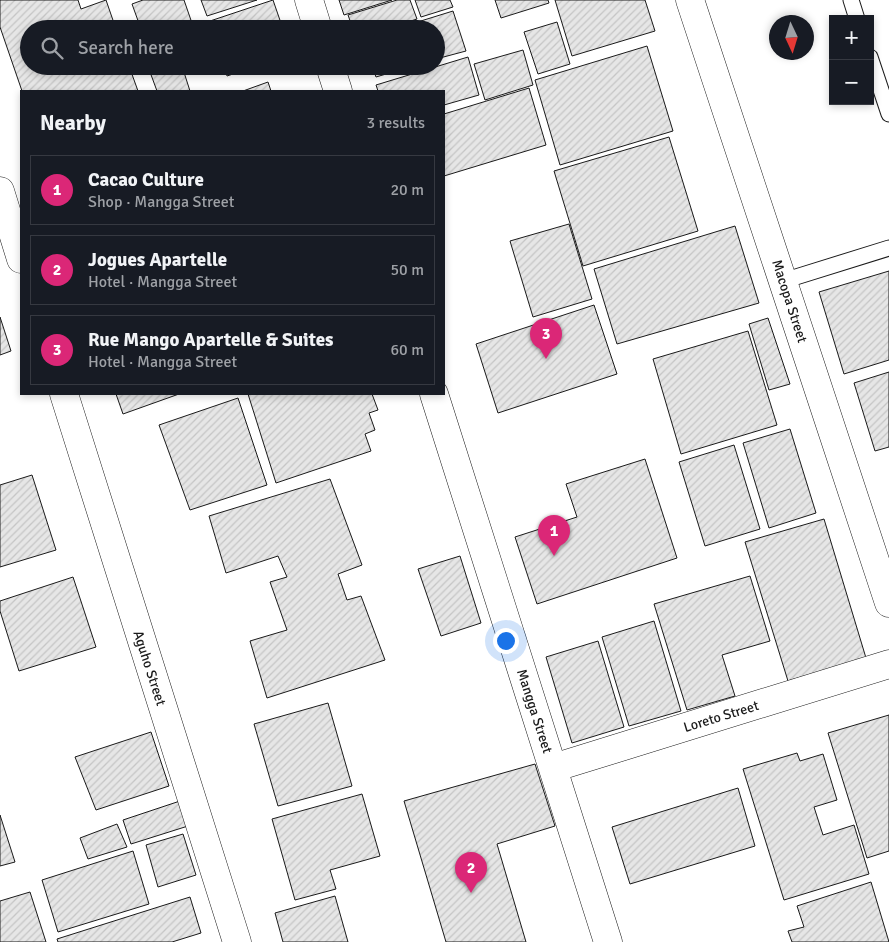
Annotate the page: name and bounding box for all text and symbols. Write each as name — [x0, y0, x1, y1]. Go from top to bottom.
north arrow — [769, 15, 814, 60]
map controls — [829, 15, 874, 105]
button: + — [829, 15, 874, 60]
search box — [20, 20, 445, 75]
icon: search — [38, 34, 66, 62]
text: Search here — [78, 36, 174, 60]
button: − — [829, 60, 874, 105]
text: Nearby — [40, 110, 106, 136]
text: 3 results — [366, 113, 425, 133]
text: Cacao Culture — [88, 168, 204, 192]
text: 1 — [53, 180, 61, 200]
text: 20 m — [390, 180, 424, 200]
text: Shop · Mangga Street — [88, 192, 234, 212]
text: Jogues Apartelle — [88, 248, 227, 272]
street label: Macopa Street — [768, 258, 811, 345]
text: 2 — [53, 260, 61, 280]
text: 50 m — [390, 260, 424, 280]
text: Hotel · Mangga Street — [88, 272, 237, 292]
pin: 3 — [530, 318, 562, 359]
text: Rue Mango Apartelle & Suites — [88, 328, 334, 352]
text: 3 — [53, 340, 61, 360]
text: 60 m — [390, 340, 424, 360]
text: Hotel · Mangga Street — [88, 352, 237, 372]
pin: 1 — [538, 515, 570, 556]
street label: Aguho Street — [129, 628, 170, 708]
your location — [493, 628, 519, 654]
street label: Mangga Street — [513, 667, 556, 755]
street label: Loreto Street — [681, 697, 761, 736]
pin: 2 — [455, 852, 487, 893]

